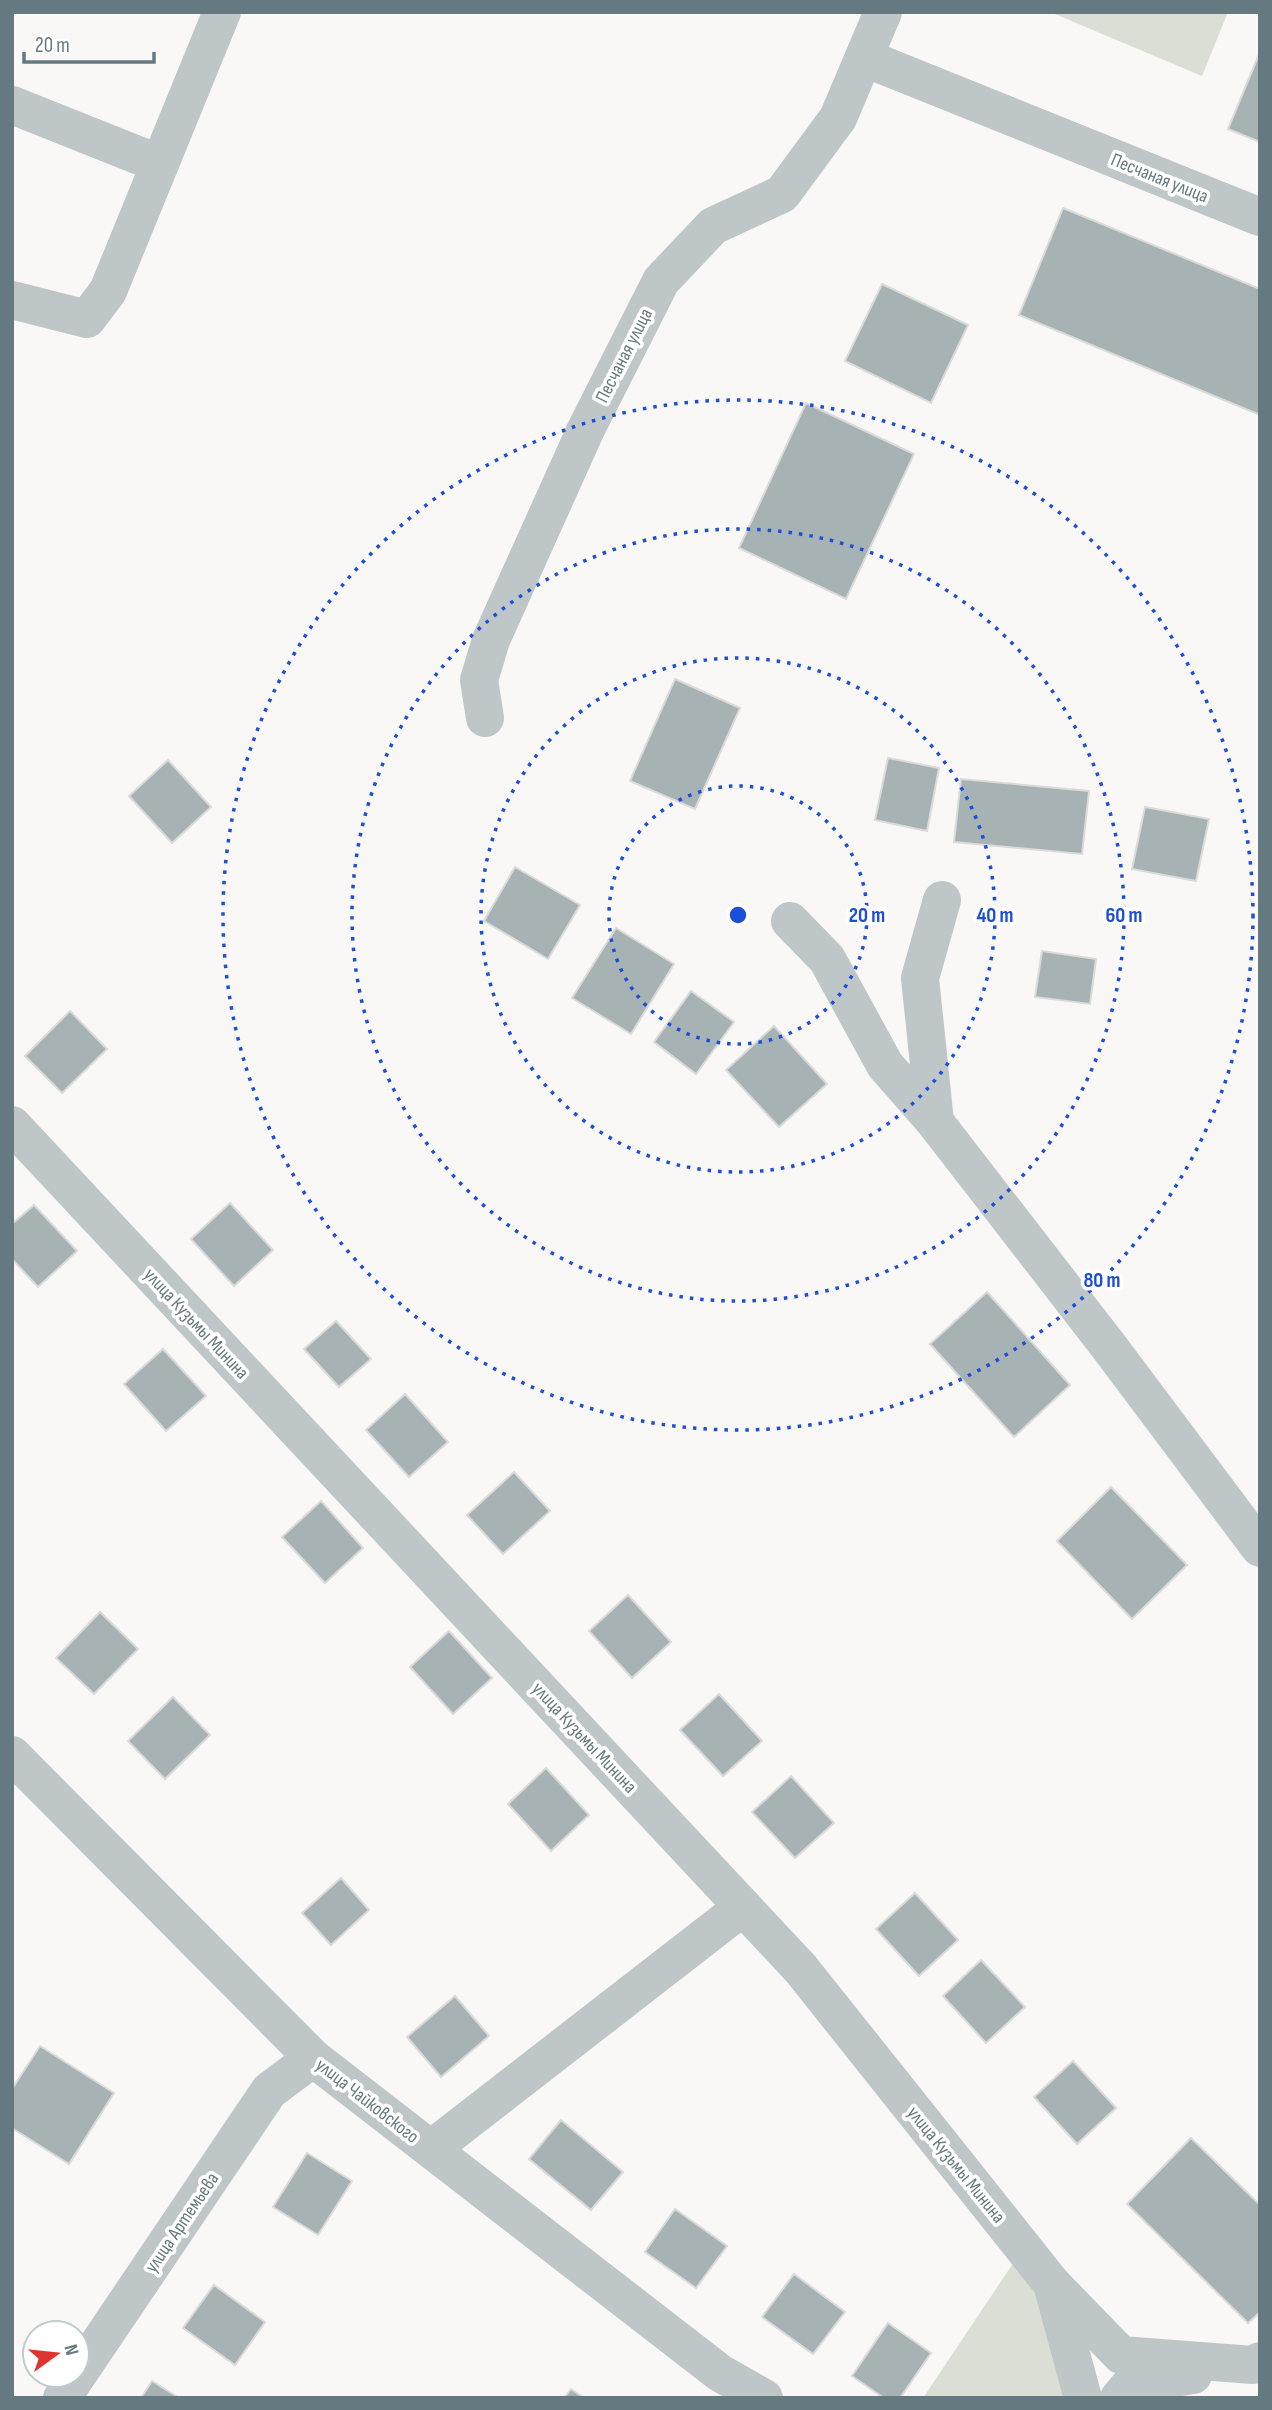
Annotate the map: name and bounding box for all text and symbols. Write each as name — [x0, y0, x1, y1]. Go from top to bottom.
scale bar — [24, 21, 154, 65]
text: 20 m — [35, 33, 70, 58]
street label: Песчаная улица — [1108, 149, 1211, 208]
street label: Песчаная улица — [591, 305, 658, 407]
centre of rings — [726, 903, 750, 927]
text: 20 m — [849, 903, 885, 928]
text: 40 m — [977, 903, 1013, 928]
text: 60 m — [1105, 903, 1143, 928]
street label: улица Кузьмы Минина — [139, 1264, 253, 1384]
text: 80 m — [1083, 1268, 1121, 1293]
street label: улица Кузьмы Минина — [527, 1678, 641, 1798]
street label: улица Чайковского — [311, 2054, 423, 2149]
street label: улица Кузьмы Минина — [902, 2102, 1010, 2228]
street label: улица Артемьева — [140, 2168, 224, 2277]
north arrow — [21, 2319, 91, 2389]
text: N — [59, 2342, 83, 2358]

